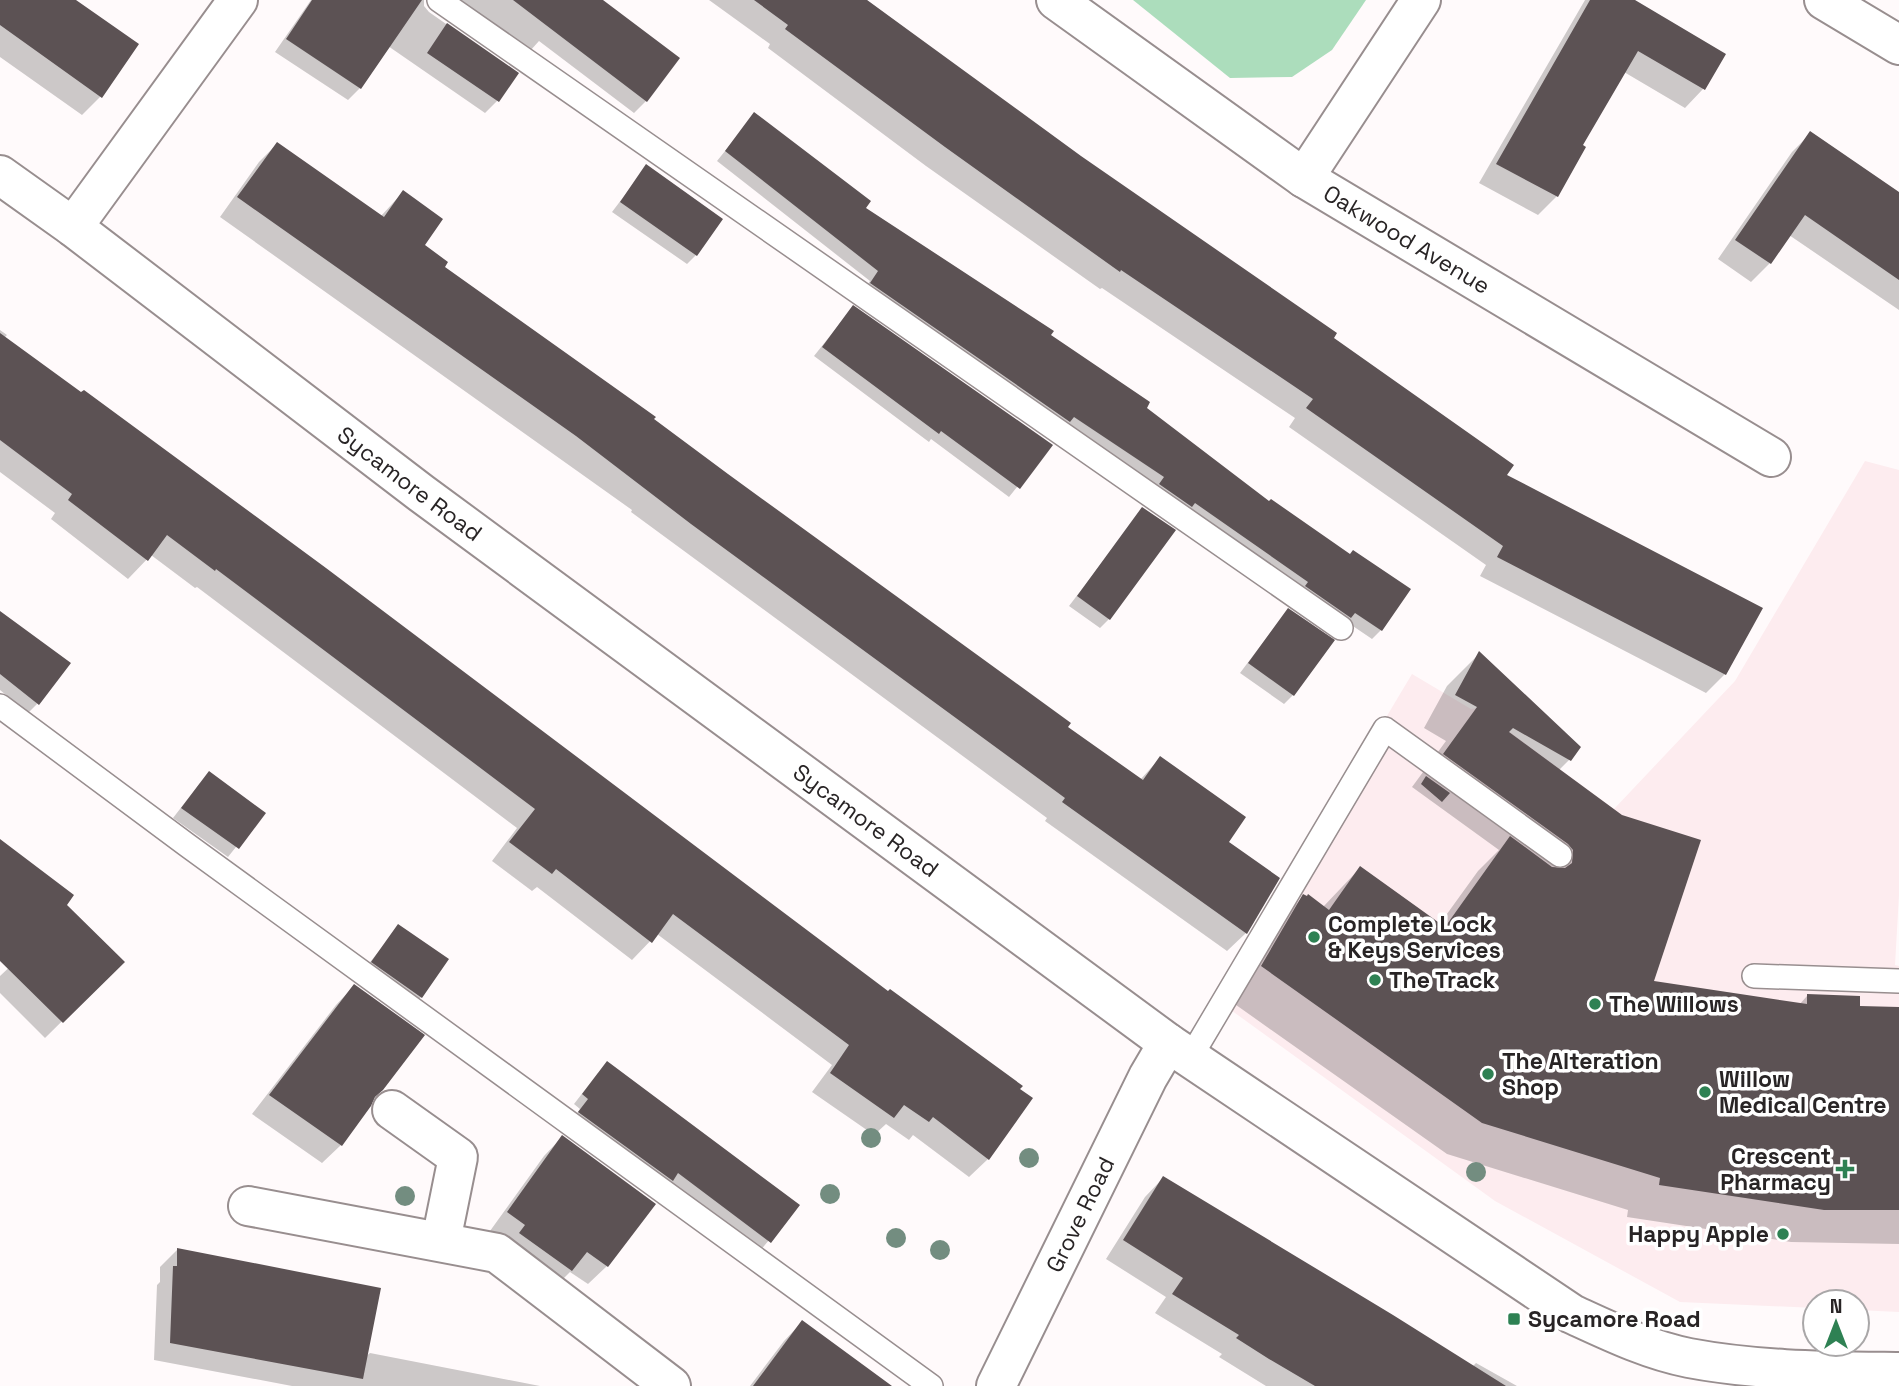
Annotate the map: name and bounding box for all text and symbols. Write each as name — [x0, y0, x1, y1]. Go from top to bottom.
street label: Oakwood Avenue — [1318, 178, 1496, 301]
street label: Sycamore Road — [331, 420, 488, 548]
street label: Sycamore Road — [787, 757, 945, 884]
place label: Complete Lock & Keys Services — [1328, 909, 1501, 965]
marker: Complete Lock & Keys Services — [1306, 929, 1322, 945]
place label: The Track — [1389, 965, 1495, 995]
marker: The Track — [1367, 972, 1383, 988]
place label: The Willows — [1609, 989, 1739, 1019]
marker: The Willows — [1587, 996, 1603, 1012]
place label: The Alteration Shop — [1502, 1046, 1659, 1102]
place label: Willow Medical Centre — [1719, 1064, 1886, 1120]
marker: The Alteration Shop — [1480, 1066, 1496, 1082]
marker: Willow Medical Centre — [1697, 1084, 1713, 1100]
place label: Crescent Pharmacy — [1720, 1141, 1831, 1197]
street label: Grove Road — [1039, 1152, 1121, 1277]
marker: Crescent Pharmacy — [1837, 1161, 1853, 1177]
place label: Happy Apple — [1628, 1219, 1769, 1249]
marker: Happy Apple — [1775, 1226, 1791, 1242]
north arrow — [1801, 1288, 1871, 1358]
text: N — [1830, 1294, 1842, 1319]
place label: Sycamore Road — [1528, 1304, 1701, 1334]
marker: Sycamore Road — [1506, 1311, 1522, 1327]

